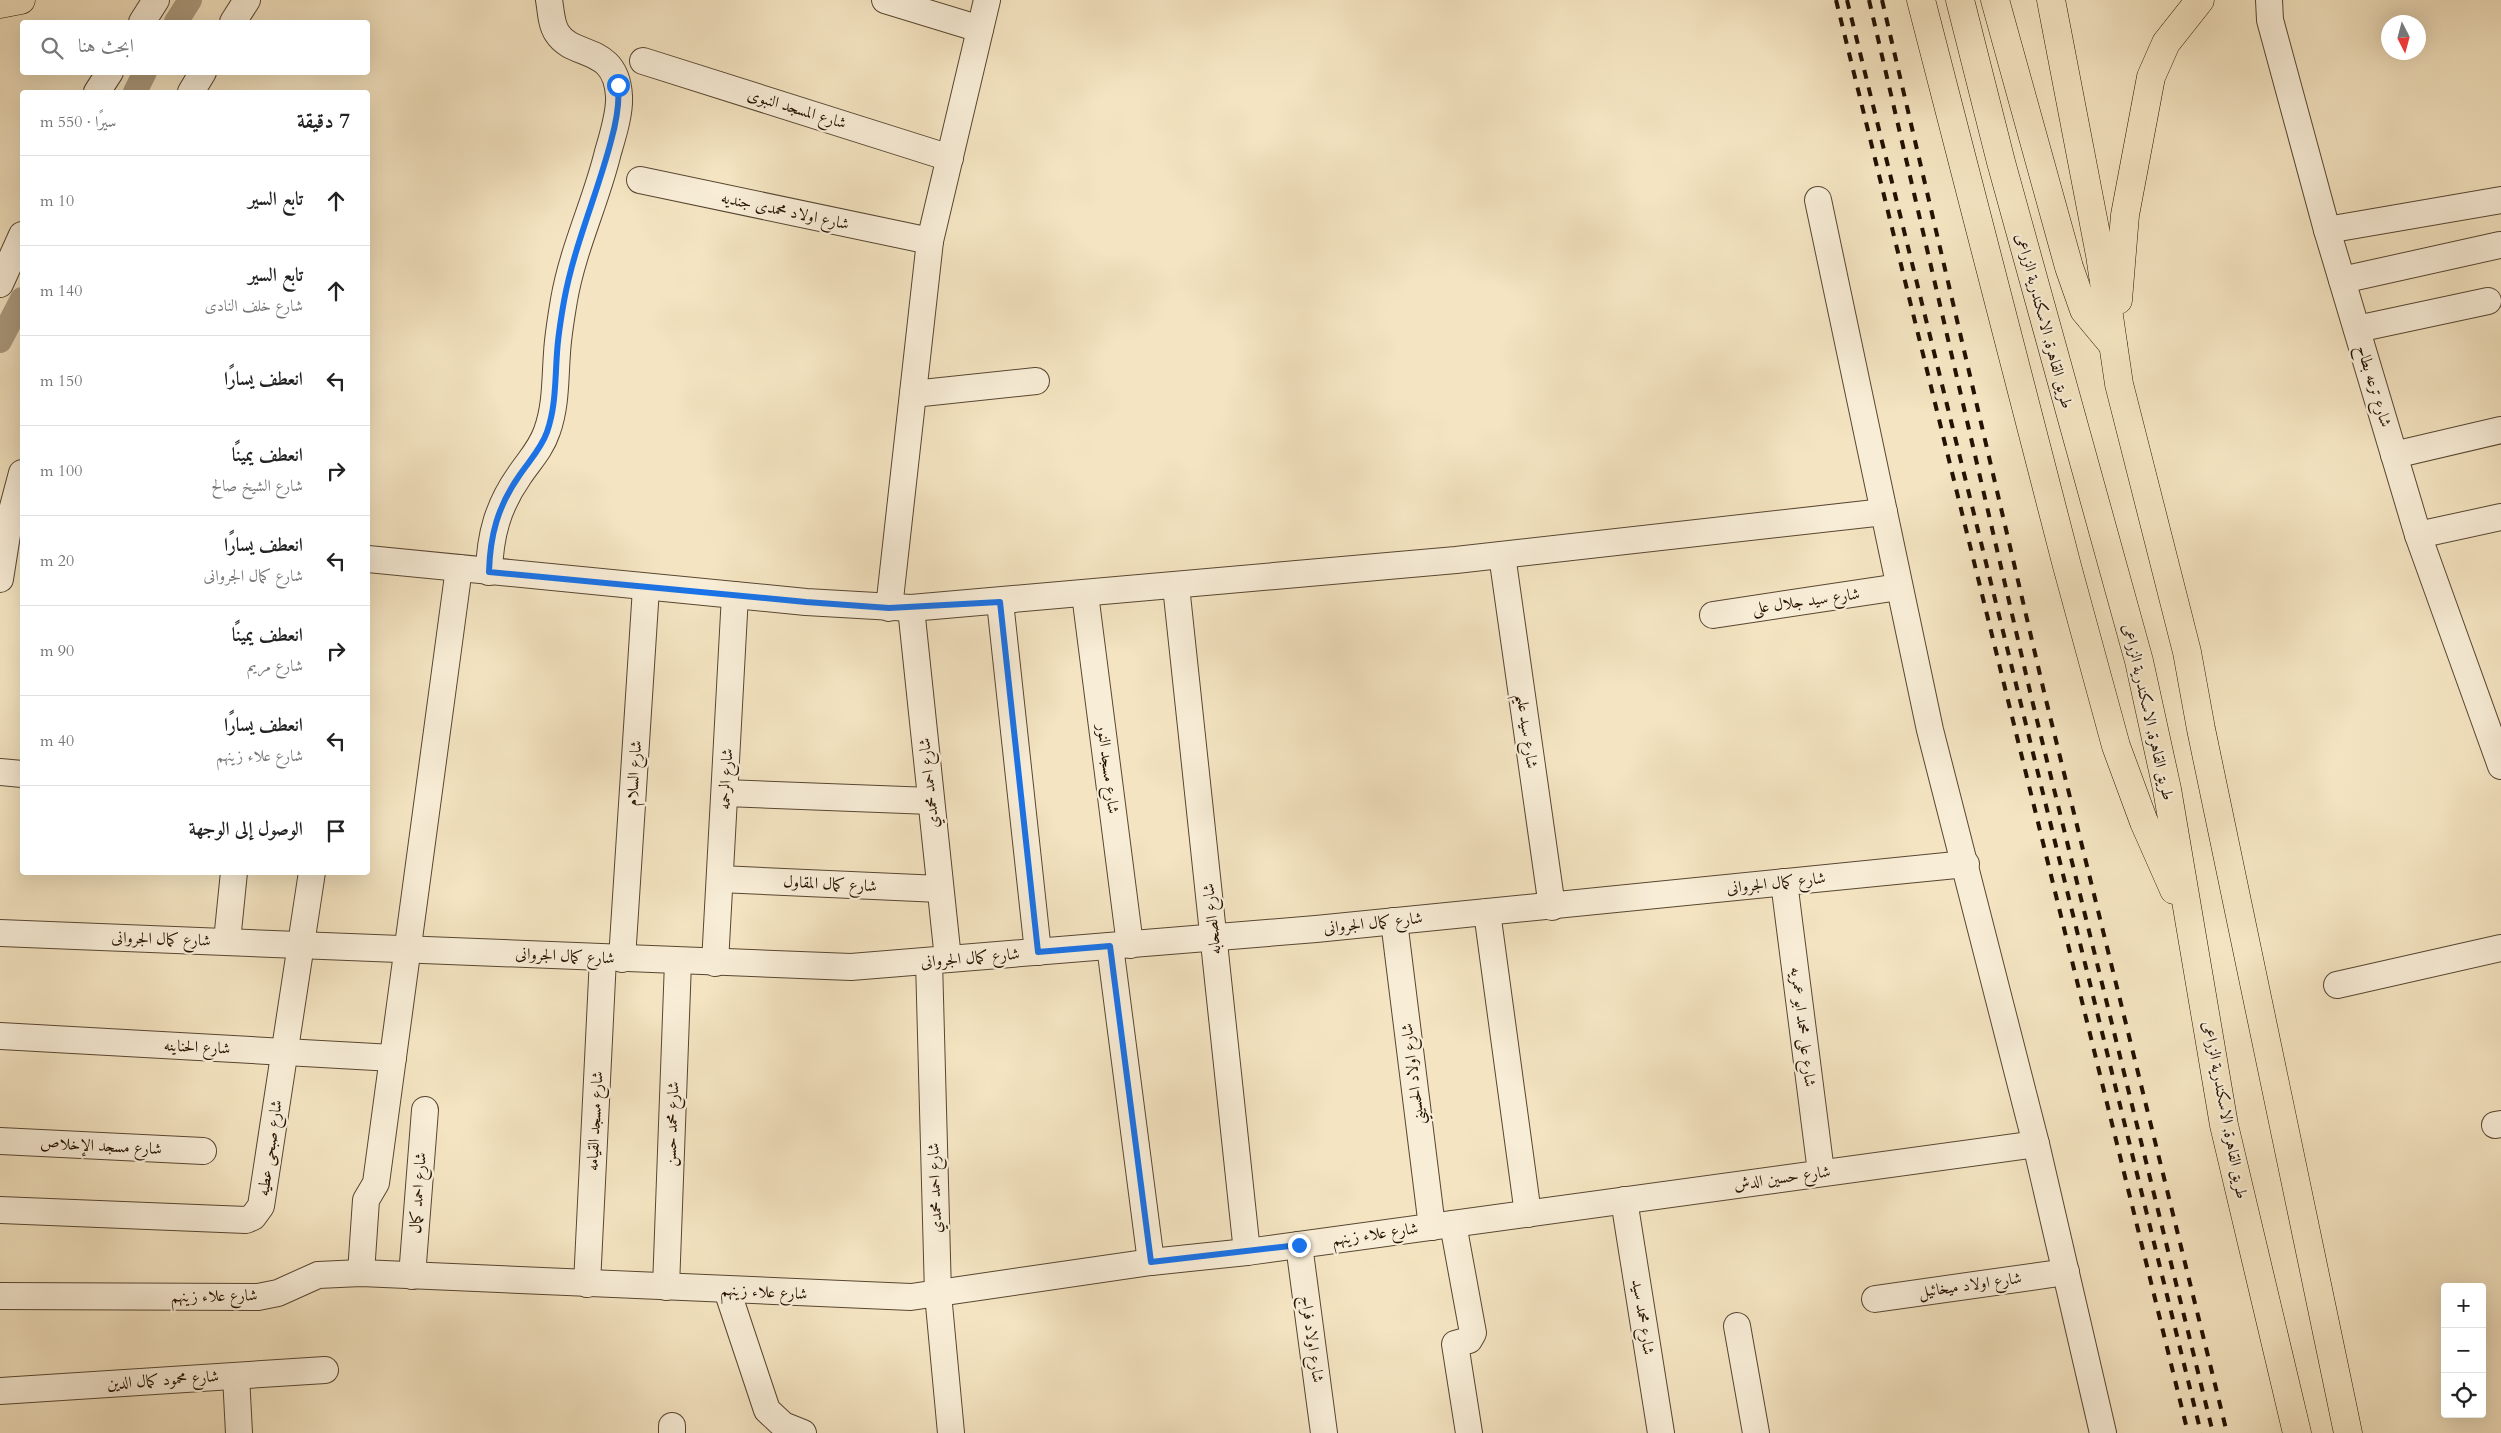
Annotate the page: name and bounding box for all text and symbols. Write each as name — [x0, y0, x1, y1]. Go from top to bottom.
north arrow — [2381, 15, 2426, 60]
search box — [20, 20, 370, 75]
text: ابحث هنا — [78, 33, 134, 59]
icon: search — [38, 34, 66, 62]
route start — [607, 74, 630, 97]
street label: شارع المسجد النبوى — [744, 83, 849, 136]
text: 7 دقيقة — [297, 107, 350, 136]
text: سيرًا · 550 m — [40, 111, 116, 133]
text: تابع السير — [248, 186, 303, 212]
icon: ahead — [322, 187, 350, 215]
street label: شارع اولاد محمدى جنديه — [718, 187, 851, 237]
text: 10 m — [40, 190, 74, 212]
street label: طريق القاهرة, الاسكندرية الزراعى — [2010, 231, 2078, 411]
text: تابع السير — [248, 262, 303, 288]
icon: ahead — [322, 277, 350, 305]
text: 140 m — [40, 280, 82, 302]
text: شارع خلف النادى — [204, 295, 303, 317]
street label: شارع ترعه بطاح — [2348, 342, 2397, 431]
text: انعطف يسارًا — [224, 366, 303, 392]
icon: left — [322, 367, 350, 395]
text: 150 m — [40, 370, 82, 392]
text: انعطف يمينًا — [232, 442, 303, 468]
icon: right — [322, 457, 350, 485]
text: 100 m — [40, 460, 82, 482]
text: شارع الشيخ صالح — [211, 475, 303, 497]
text: انعطف يسارًا — [224, 532, 303, 558]
icon: left — [322, 547, 350, 575]
text: 20 m — [40, 550, 74, 572]
text: شارع كمال الجروانى — [204, 565, 303, 587]
street label: شارع سيد جلال على — [1751, 583, 1862, 621]
text: انعطف يمينًا — [232, 622, 303, 648]
street label: طريق القاهرة, الاسكندرية الزراعى — [2117, 622, 2179, 802]
icon: right — [322, 637, 350, 665]
text: 90 m — [40, 640, 74, 662]
text: شارع مريم — [247, 655, 303, 677]
street label: شارع سيد عليم — [1506, 692, 1543, 770]
text: انعطف يسارًا — [224, 712, 303, 738]
street label: شارع مسجد النور — [1089, 721, 1124, 815]
icon: left — [322, 727, 350, 755]
text: 40 m — [40, 730, 74, 752]
street label: شارع احمد محمدي — [913, 737, 947, 829]
street label: شارع السلام — [621, 739, 650, 807]
text: شارع علاء زينهم — [216, 745, 303, 767]
street label: شارع الرحمه — [713, 748, 741, 810]
text: الوصول إلى الوجهة — [189, 816, 303, 842]
icon: arrive — [322, 817, 350, 845]
street label: شارع كمال الجروانى — [1725, 867, 1827, 901]
street label: شارع كمال المقاول — [783, 871, 877, 899]
street label: شارع الصحابه — [1197, 882, 1229, 956]
street label: شارع كمال الجروانى — [1322, 907, 1424, 941]
street label: شارع كمال الجروانى — [111, 926, 211, 954]
street label: شارع كمال الجروانى — [515, 942, 615, 972]
street label: شارع كمال الجروانى — [920, 943, 1021, 975]
street label: شارع على محمد ابو عمريه — [1783, 966, 1821, 1089]
street label: طريق القاهرة, الاسكندرية الزراعى — [2197, 1019, 2253, 1201]
street label: شارع اولاد الحسيني — [1396, 1022, 1434, 1126]
street label: شارع الحناينه — [163, 1034, 231, 1062]
street label: شارع مسجد القيامه — [581, 1071, 611, 1172]
street label: شارع محمد حسن — [660, 1081, 686, 1167]
street label: شارع صبحى عطيه — [252, 1098, 290, 1198]
street label: شارع مسجد الإخلاص — [40, 1132, 162, 1162]
street label: شارع احمد محمدي — [922, 1142, 950, 1234]
street label: شارع احمد كمال — [404, 1152, 434, 1235]
street label: شارع حسين الدش — [1732, 1160, 1832, 1198]
street label: شارع علاء زينهم — [1330, 1217, 1420, 1255]
route end — [1288, 1234, 1311, 1257]
street label: شارع اولاد ميخائيل — [1917, 1267, 2023, 1305]
street label: شارع محمد سيد — [1624, 1278, 1660, 1357]
street label: شارع علاء زينهم — [720, 1279, 808, 1309]
map controls — [2441, 1283, 2486, 1418]
button: + — [2441, 1283, 2486, 1328]
street label: شارع علاء زينهم — [170, 1284, 258, 1312]
street label: شارع اولاد فراج — [1292, 1294, 1329, 1385]
button: − — [2441, 1328, 2486, 1373]
street label: شارع محمود كمال الدين — [106, 1365, 220, 1397]
button: locate — [2441, 1373, 2486, 1418]

